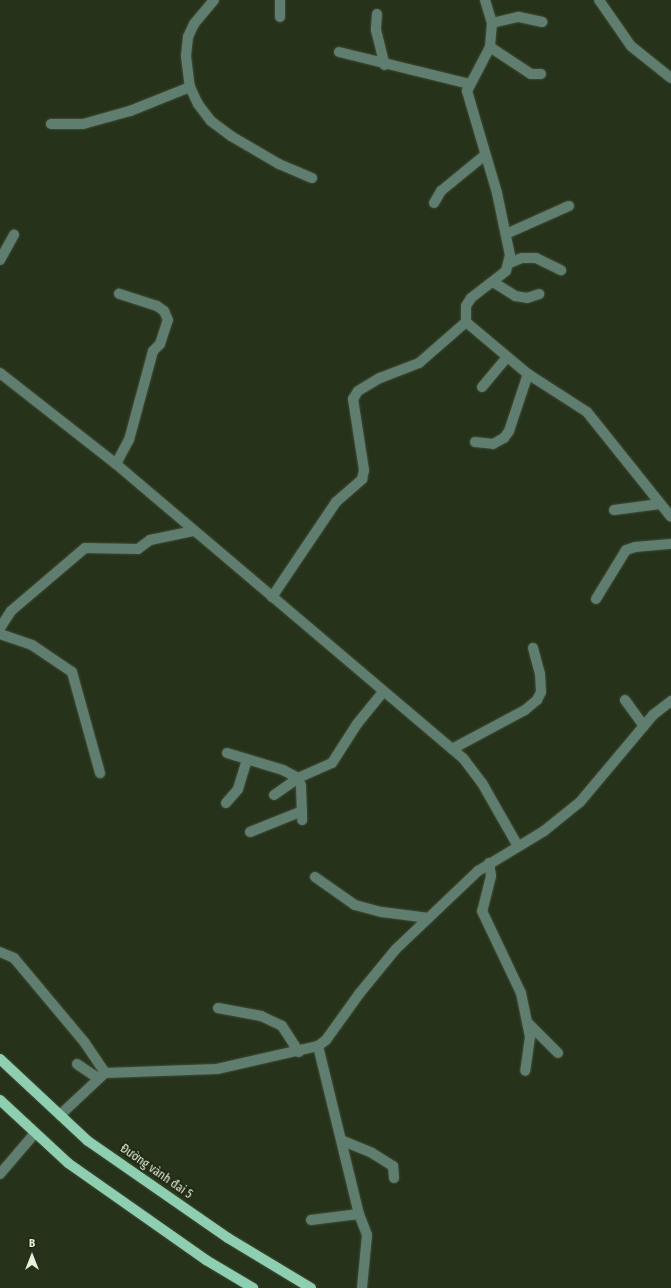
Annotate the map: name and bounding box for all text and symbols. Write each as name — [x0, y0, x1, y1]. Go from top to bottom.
street label: Đường vành đai 5 — [117, 1142, 195, 1202]
north arrow — [12, 1236, 52, 1276]
text: B — [29, 1237, 35, 1250]

